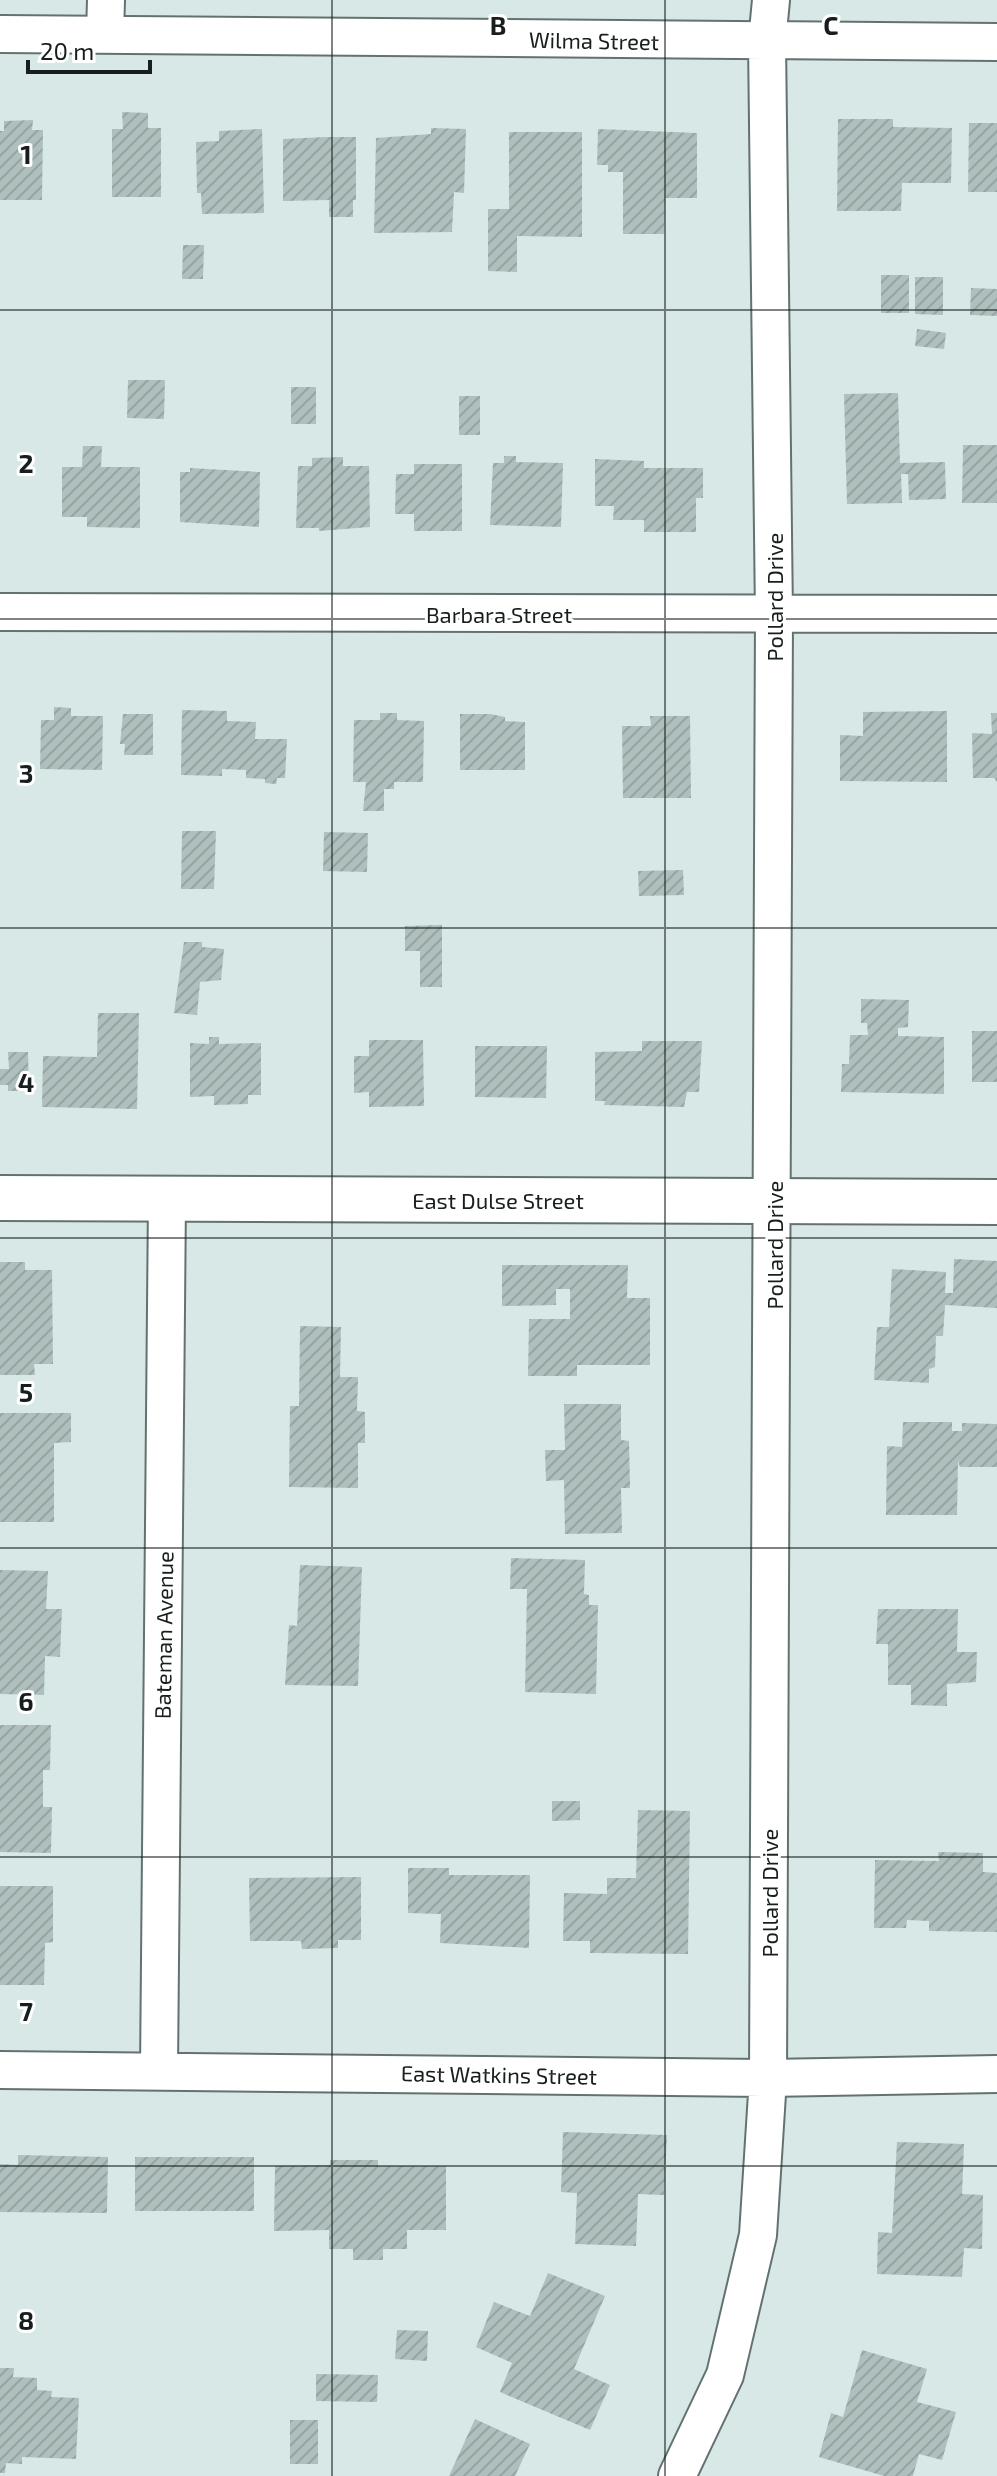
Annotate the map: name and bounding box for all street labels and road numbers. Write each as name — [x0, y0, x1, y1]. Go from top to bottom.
street label: Wilma Street — [529, 26, 659, 54]
street label: Pollard Drive — [761, 533, 787, 661]
street label: Barbara Street — [426, 601, 572, 627]
street label: Pollard Drive — [761, 1181, 787, 1309]
street label: East Dulse Street — [412, 1187, 584, 1213]
street label: Bateman Avenue — [149, 1551, 177, 1719]
street label: Pollard Drive — [756, 1829, 782, 1957]
street label: East Watkins Street — [401, 2059, 597, 2089]

